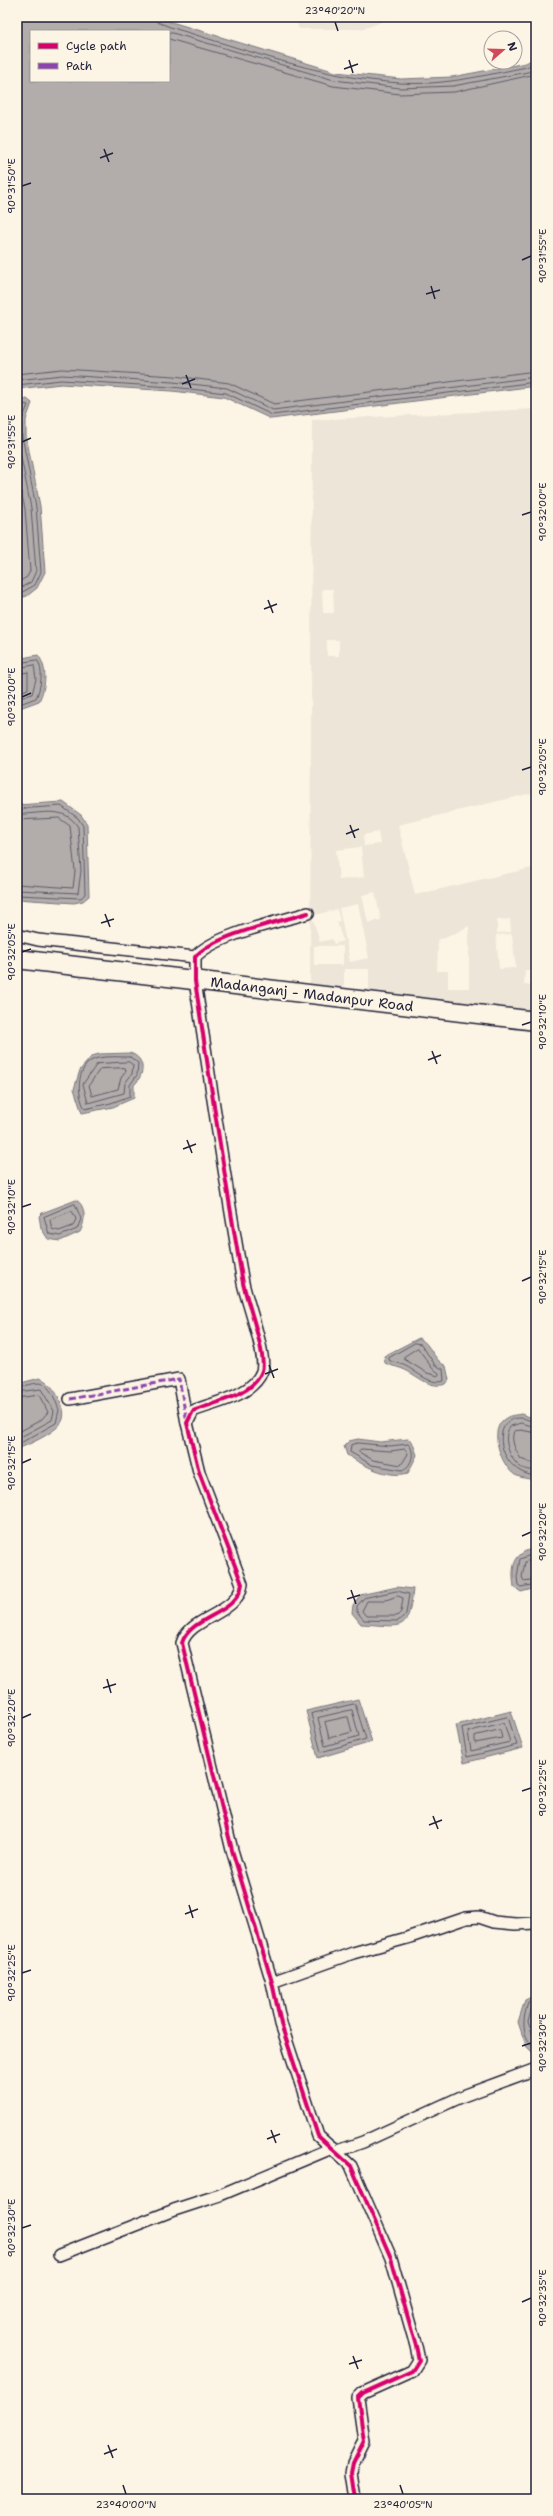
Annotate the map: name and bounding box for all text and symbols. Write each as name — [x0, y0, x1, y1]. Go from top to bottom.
text: 23°40'20"N — [305, 4, 365, 17]
legend — [30, 30, 170, 82]
north arrow — [483, 30, 523, 70]
text: Cycle path — [66, 38, 127, 54]
text: N — [503, 40, 521, 54]
text: Path — [66, 58, 92, 74]
text: 90°31'50"E — [5, 158, 18, 214]
text: 90°31'55"E — [536, 229, 549, 283]
text: 90°31'55"E — [5, 415, 18, 469]
text: 90°32'00"E — [536, 483, 549, 541]
text: 90°32'00"E — [5, 668, 18, 726]
text: 90°32'05"E — [536, 738, 549, 796]
text: 90°32'05"E — [5, 923, 18, 981]
street label: Madanganj - Madanpur Road — [209, 973, 415, 1015]
text: 90°32'10"E — [536, 994, 549, 1050]
text: 90°32'10"E — [5, 1179, 18, 1235]
text: 90°32'15"E — [536, 1249, 549, 1305]
text: 90°32'15"E — [5, 1435, 18, 1491]
text: 90°32'20"E — [536, 1503, 549, 1561]
text: 90°32'20"E — [5, 1689, 18, 1747]
text: 90°32'25"E — [536, 1759, 549, 1817]
text: 90°32'25"E — [5, 1944, 18, 2002]
text: 90°32'30"E — [536, 2014, 549, 2072]
text: 90°32'30"E — [5, 2199, 18, 2257]
text: 90°32'35"E — [536, 2269, 549, 2327]
text: 23°40'00"N — [96, 2498, 156, 2511]
text: 23°40'05"N — [373, 2498, 433, 2511]

